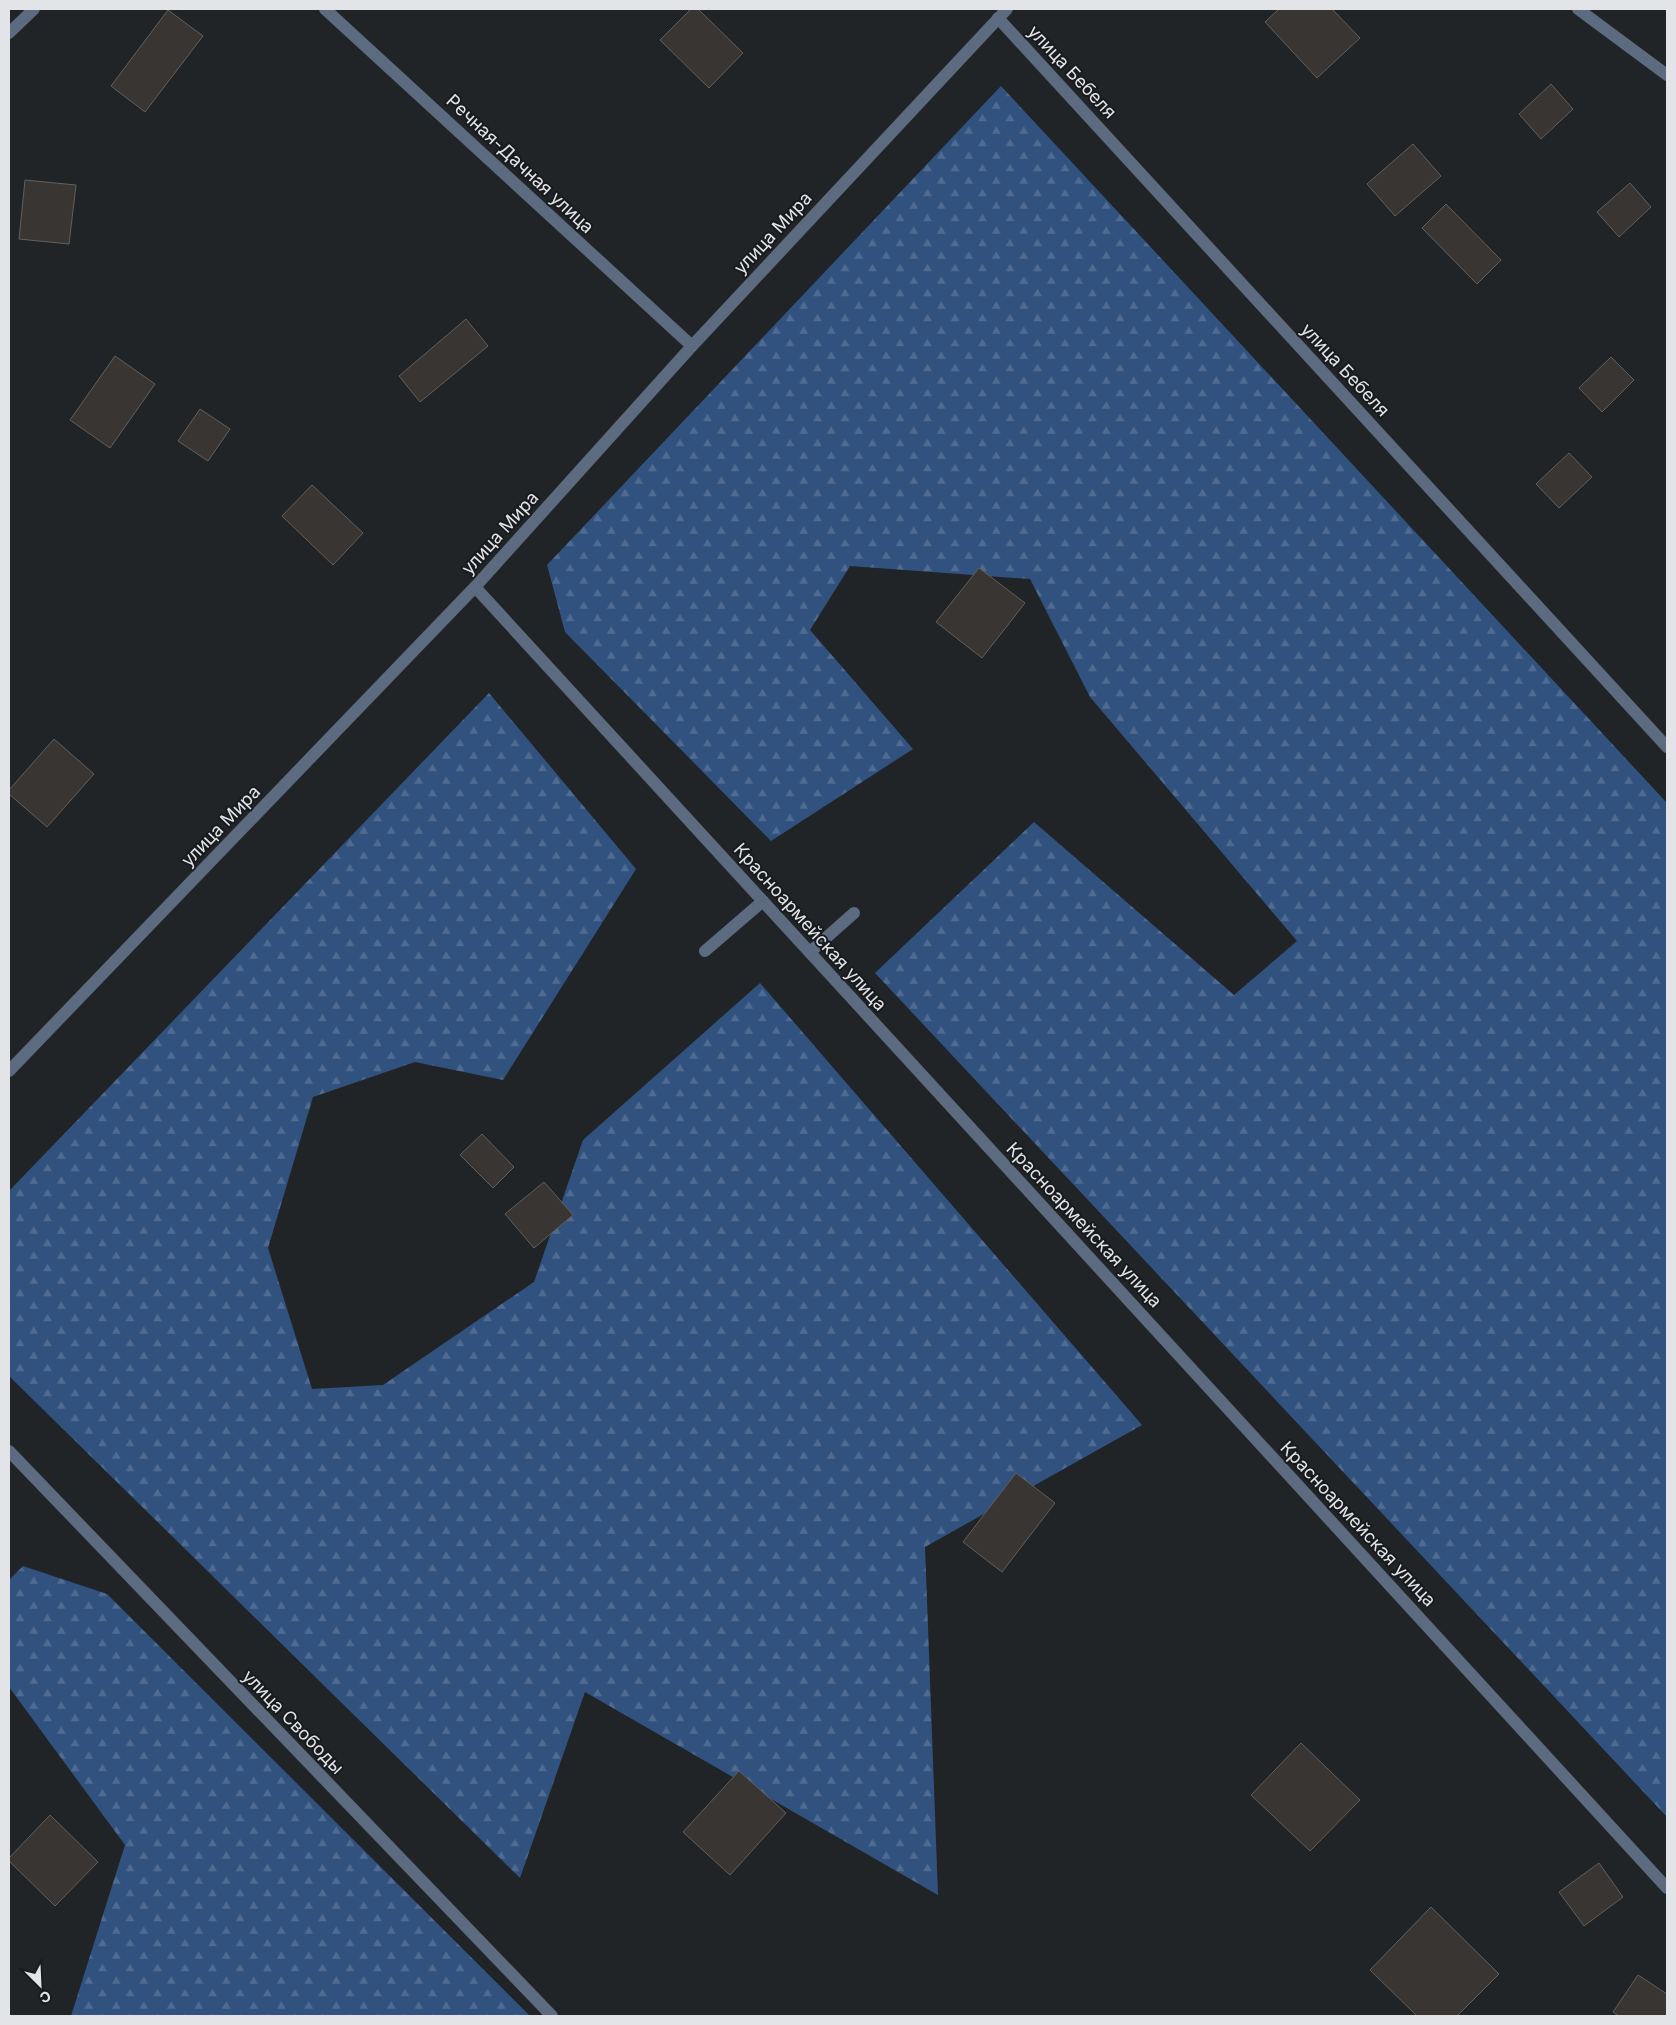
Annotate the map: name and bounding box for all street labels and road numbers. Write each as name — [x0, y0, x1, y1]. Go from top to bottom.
street label: улица Бебеля — [1024, 21, 1121, 123]
street label: Речная-Дачная улица — [442, 90, 598, 237]
street label: улица Мира — [729, 187, 816, 278]
street label: улица Бебеля — [1297, 319, 1394, 421]
street label: улица Мира — [457, 487, 542, 578]
street label: улица Мира — [177, 781, 264, 871]
street label: Красноармейская улица — [730, 839, 891, 1015]
street label: Красноармейская улица — [1002, 1138, 1166, 1311]
street label: Красноармейская улица — [1276, 1437, 1440, 1610]
street label: улица Свободы — [238, 1665, 348, 1778]

